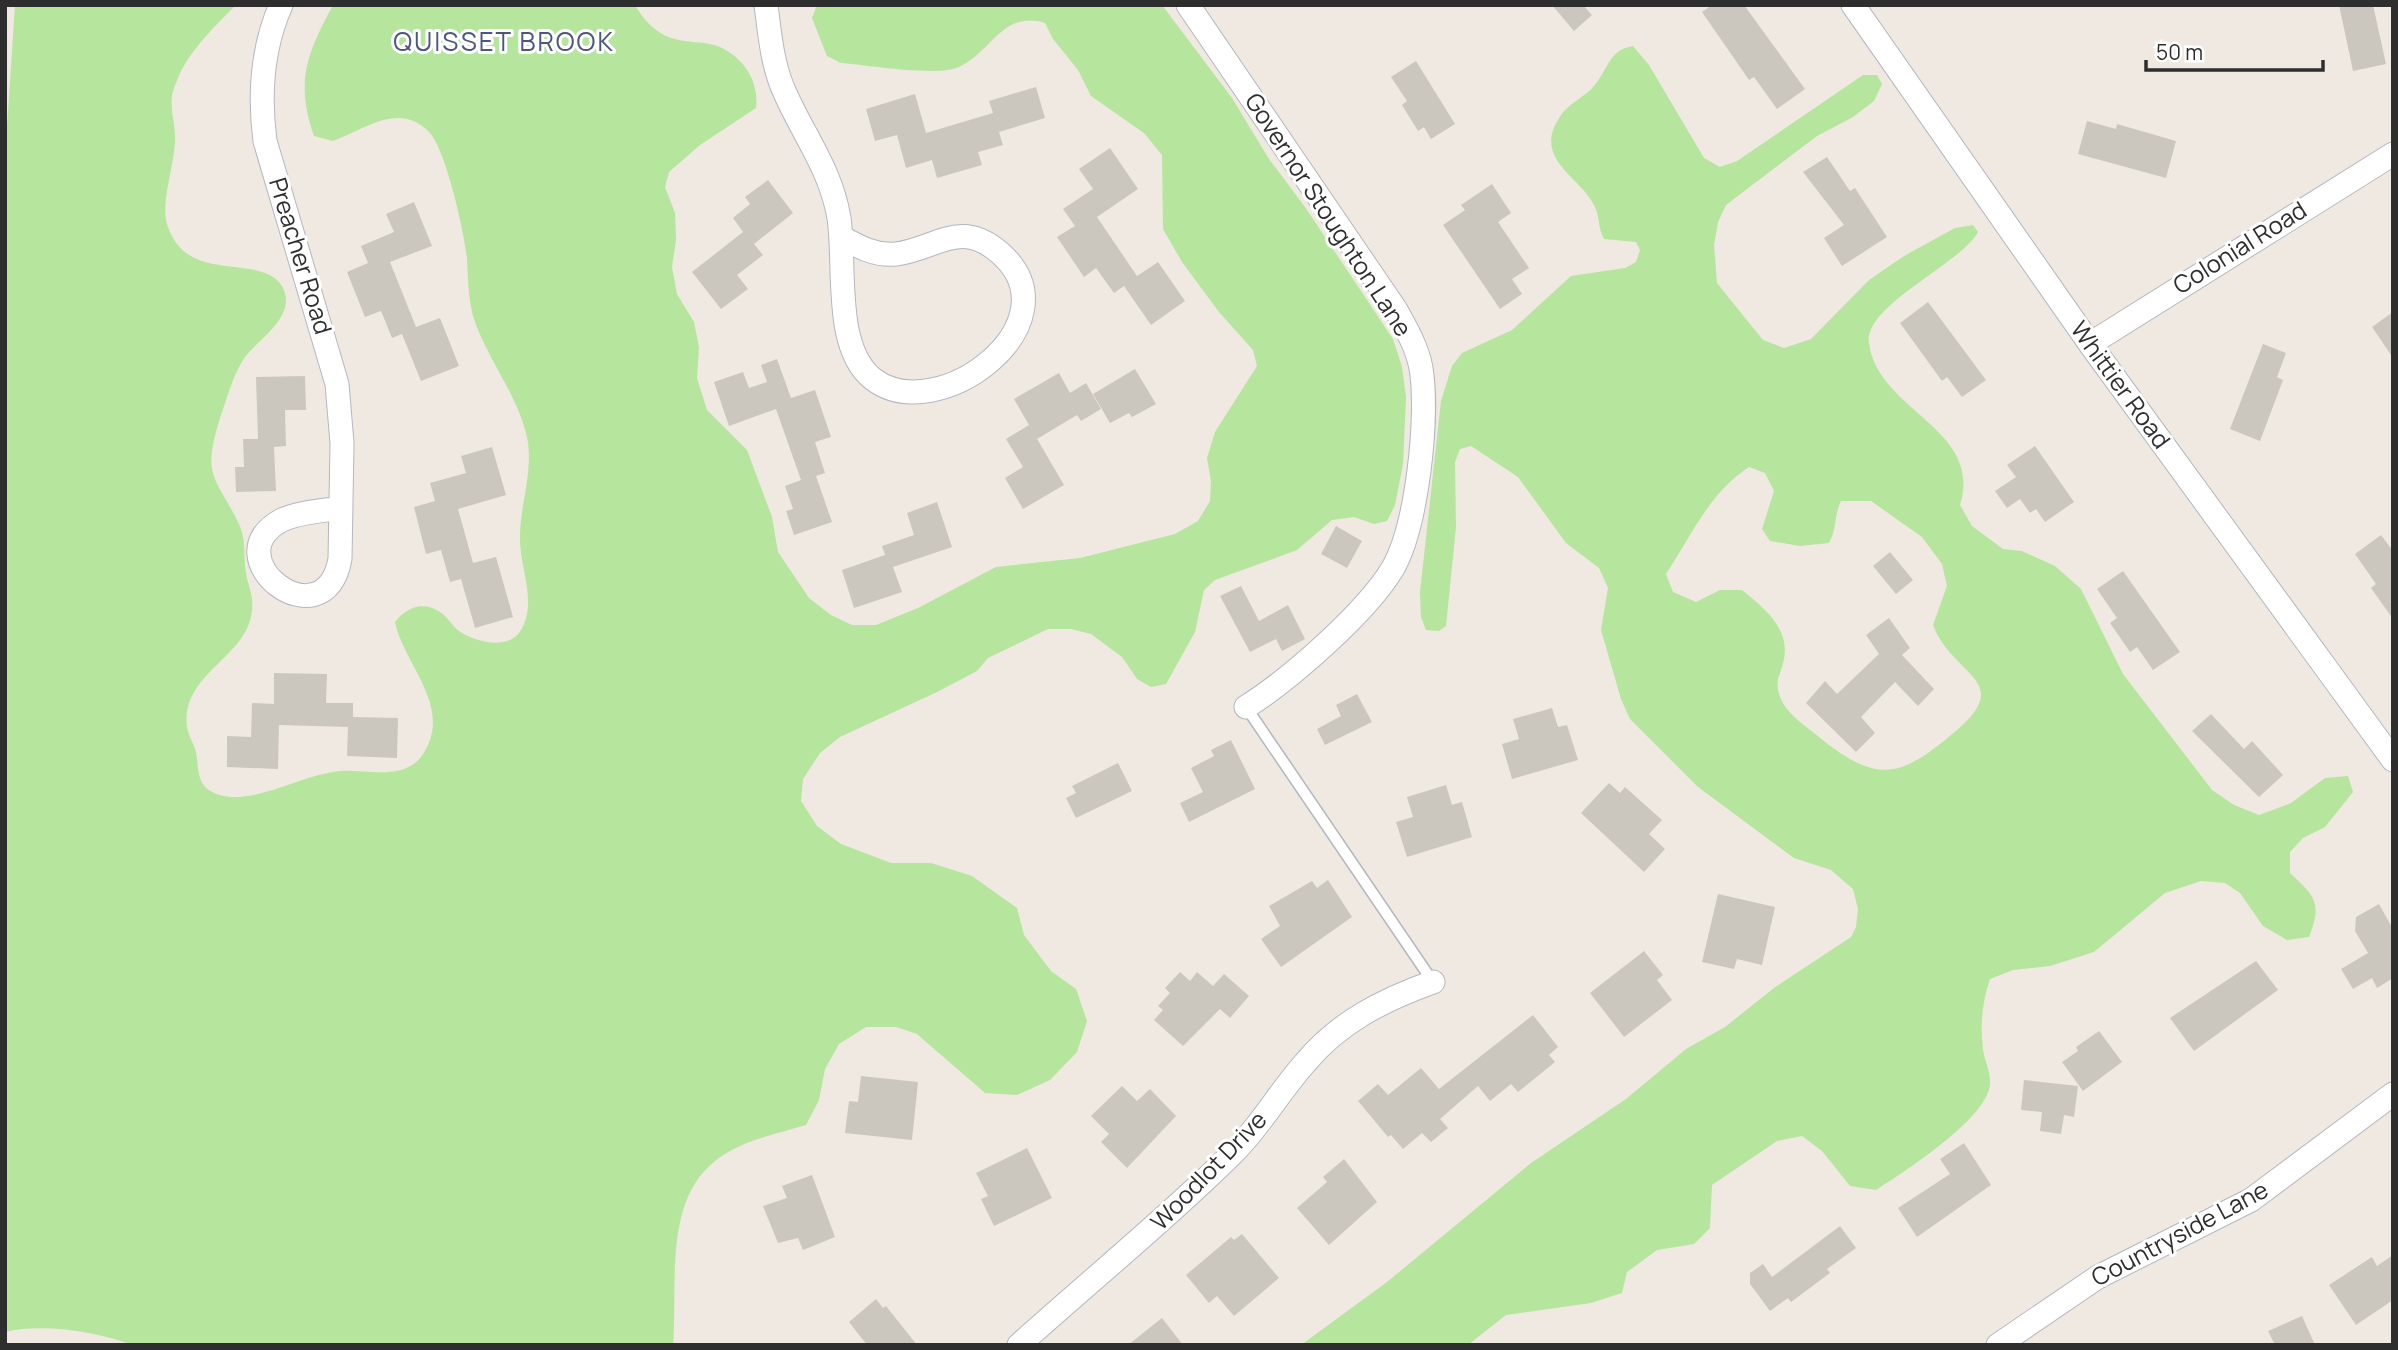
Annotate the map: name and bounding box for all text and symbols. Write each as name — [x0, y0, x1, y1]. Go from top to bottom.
district label: QUISSET BROOK — [393, 23, 615, 59]
scale bar — [2146, 28, 2323, 72]
text: 50 m — [2156, 38, 2203, 66]
street label: Governor Stoughton Lane — [1238, 86, 1420, 342]
street label: Preacher Road — [262, 173, 341, 338]
street label: Colonial Road — [2166, 193, 2312, 301]
street label: Whittier Road — [2064, 314, 2179, 455]
street label: Woodlot Drive — [1143, 1103, 1273, 1237]
street label: Countryside Lane — [2085, 1172, 2273, 1293]

